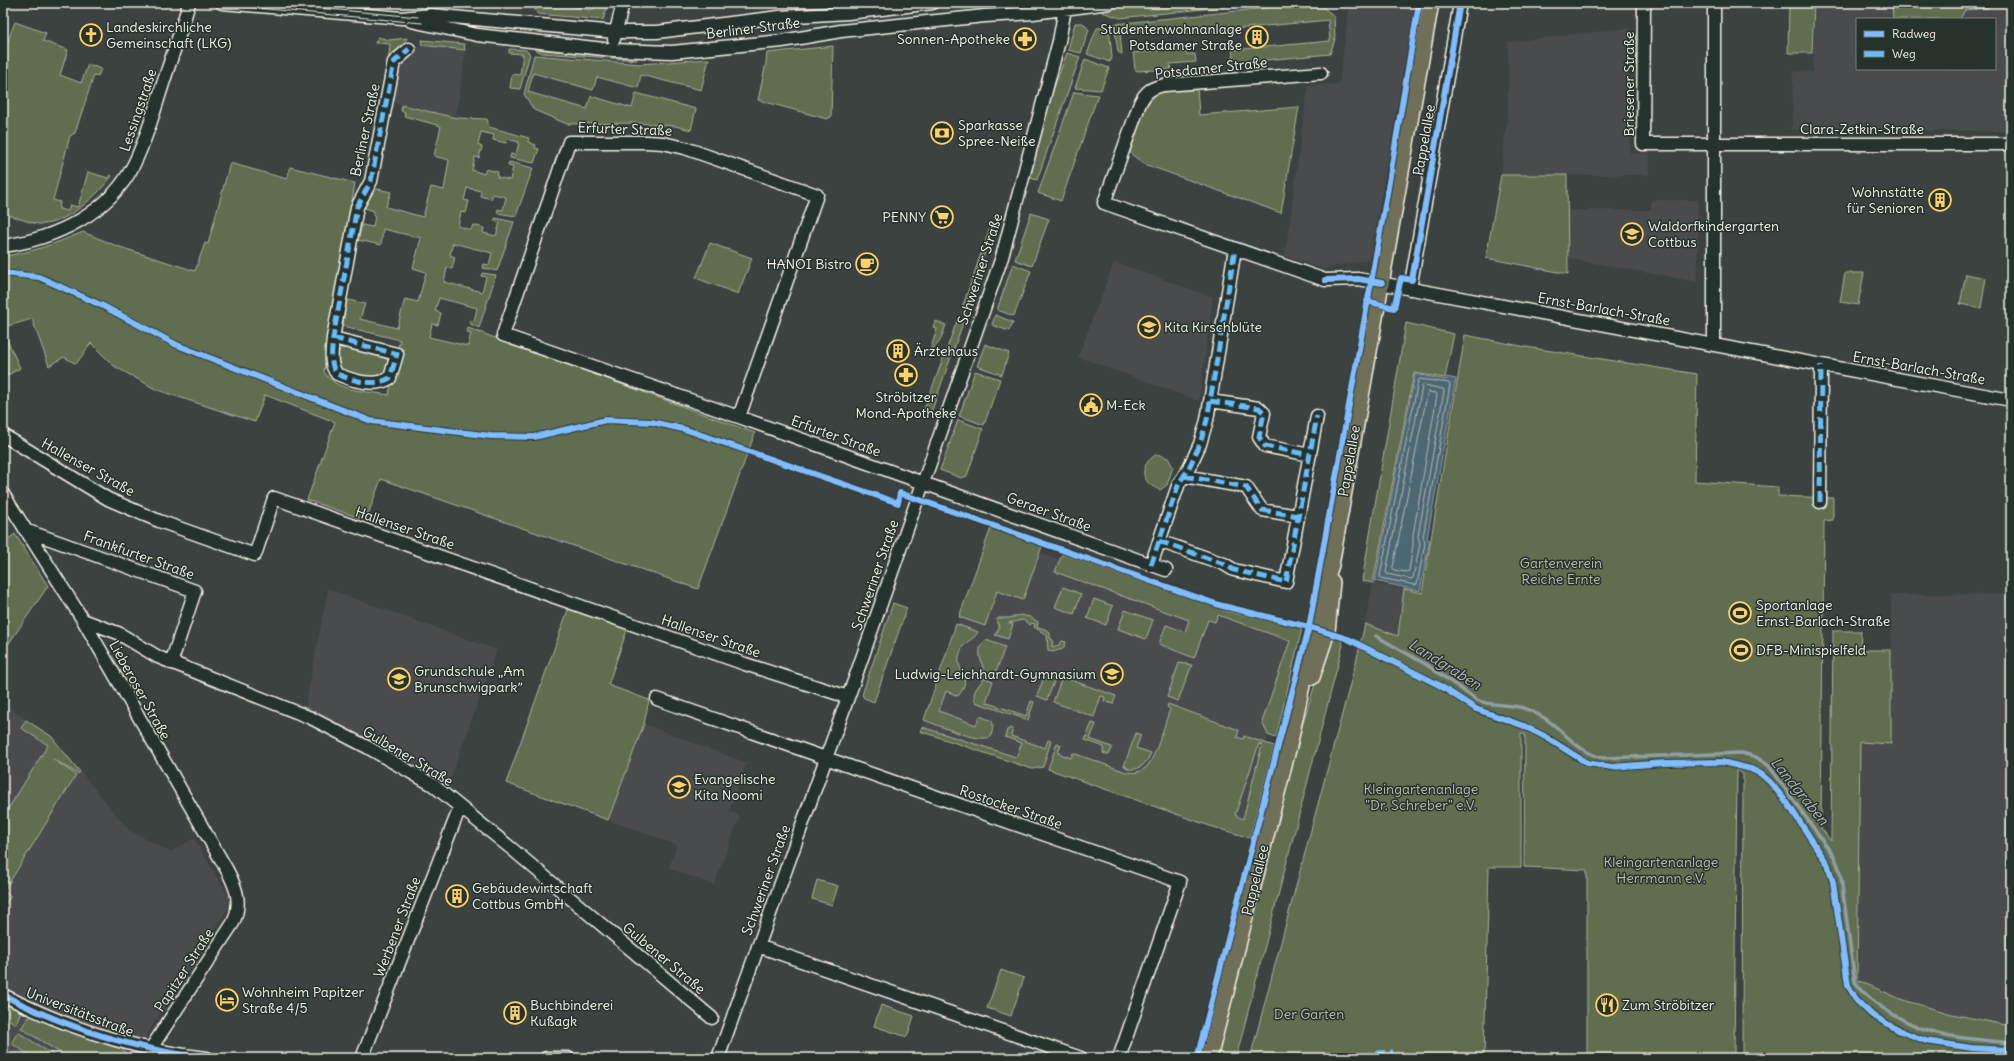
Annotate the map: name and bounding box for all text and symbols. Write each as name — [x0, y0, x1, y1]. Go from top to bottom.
street label: Berliner Straße — [705, 13, 801, 43]
place label: Landeskirchliche Gemeinschaft (LKG) — [106, 18, 231, 52]
legend — [1856, 18, 1996, 70]
place label: Studentenwohnanlage Potsdamer Straße — [1100, 20, 1242, 54]
church icon: Landeskirchliche Gemeinschaft (LKG) — [78, 22, 104, 48]
building icon: Studentenwohnanlage Potsdamer Straße — [1244, 24, 1270, 50]
pharmacy icon: Sonnen-Apotheke — [1012, 26, 1038, 52]
text: Radweg — [1892, 26, 1936, 41]
place label: Sonnen-Apotheke — [897, 30, 1010, 48]
street label: Briesener Straße — [1620, 31, 1638, 137]
text: Weg — [1892, 46, 1916, 61]
street label: Potsdamer Straße — [1154, 53, 1268, 83]
street label: Lessingstraße — [115, 66, 161, 154]
street label: Berliner Straße — [346, 82, 384, 178]
street label: Pappelallee — [1409, 103, 1439, 177]
place label: Sparkasse Spree-Neiße — [958, 116, 1036, 150]
street label: Erfurter Straße — [577, 118, 673, 140]
bank icon: Sparkasse Spree-Neiße — [929, 120, 955, 146]
street label: Clara-Zetkin-Straße — [1800, 120, 1924, 138]
place label: Wohnstätte für Senioren — [1847, 183, 1924, 217]
building icon: Wohnstätte für Senioren — [1927, 187, 1953, 213]
supermarket icon: PENNY — [929, 204, 955, 230]
place label: PENNY — [882, 208, 926, 226]
street label: Schweriner Straße — [954, 211, 1006, 327]
place label: Waldorfkindergarten Cottbus — [1648, 217, 1779, 251]
school or university icon: Waldorfkindergarten Cottbus — [1619, 221, 1645, 247]
cafe icon: HANOI Bistro — [854, 251, 880, 277]
place label: HANOI Bistro — [766, 255, 852, 273]
street label: Ernst-Barlach-Straße — [1536, 288, 1672, 330]
school or university icon: Kita Kirschblüte — [1136, 314, 1162, 340]
place label: Kita Kirschblüte — [1164, 318, 1262, 336]
building icon: Ärztehaus — [885, 338, 911, 364]
place label: Ärztehaus — [914, 342, 978, 360]
street label: Ernst-Barlach-Straße — [1851, 347, 1987, 389]
pharmacy icon: Ströbitzer Mond-Apotheke — [893, 362, 919, 388]
place label: Ströbitzer Mond-Apotheke — [856, 388, 956, 422]
public building icon: M-Eck — [1078, 392, 1104, 418]
place label: M-Eck — [1106, 396, 1146, 414]
street label: Erfurter Straße — [789, 411, 883, 461]
street label: Pappelallee — [1334, 424, 1364, 498]
street label: Hallenser Straße — [38, 434, 138, 500]
street label: Geraer Straße — [1004, 488, 1094, 536]
street label: Hallenser Straße — [353, 503, 457, 553]
street label: Schweriner Straße — [848, 517, 902, 633]
street label: Frankfurter Straße — [81, 527, 197, 583]
park label: Gartenverein Reiche Ernte — [1520, 554, 1602, 588]
place label: Sportanlage Ernst-Barlach-Straße — [1756, 596, 1890, 630]
sports icon: Sportanlage Ernst-Barlach-Straße — [1727, 600, 1753, 626]
street label: Hallenser Straße — [659, 611, 763, 661]
water label: Landgraben — [1405, 634, 1485, 694]
street label: Lieberoser Straße — [105, 637, 175, 743]
sports icon: DFB-Minispielfeld — [1728, 637, 1754, 663]
place label: DFB-Minispielfeld — [1756, 641, 1866, 659]
school or university icon: Ludwig-Leichhardt-Gymnasium — [1099, 661, 1125, 687]
place label: Grundschule „Am Brunschwigpark” — [414, 662, 525, 696]
place label: Ludwig-Leichhardt-Gymnasium — [895, 665, 1096, 683]
school or university icon: Grundschule „Am Brunschwigpark” — [386, 666, 412, 692]
street label: Gulbener Straße — [359, 722, 457, 790]
water label: Landgraben — [1767, 753, 1833, 829]
place label: Evangelische Kita Noomi — [694, 770, 776, 804]
school or university icon: Evangelische Kita Noomi — [666, 774, 692, 800]
park label: Kleingartenanlage "Dr. Schreber" e.V. — [1364, 780, 1478, 814]
street label: Rostocker Straße — [957, 781, 1065, 833]
street label: Schweriner Straße — [738, 822, 794, 938]
street label: Pappelallee — [1238, 843, 1272, 917]
park label: Kleingartenanlage Herrmann e.V. — [1604, 853, 1718, 887]
street label: Werbener Straße — [370, 874, 424, 980]
place label: Gebäudewirtschaft Cottbus GmbH — [472, 879, 593, 913]
building icon: Gebäudewirtschaft Cottbus GmbH — [444, 883, 470, 909]
street label: Gulbener Straße — [619, 918, 709, 998]
street label: Papitzer Straße — [150, 925, 218, 1015]
street label: Universitätsstraße — [24, 983, 136, 1041]
place label: Wohnheim Papitzer Straße 4/5 — [242, 983, 365, 1017]
hotel icon: Wohnheim Papitzer Straße 4/5 — [214, 987, 240, 1013]
restaurant icon: Zum Ströbitzer — [1594, 992, 1620, 1018]
place label: Buchbinderei Kußagk — [530, 996, 613, 1030]
place label: Zum Ströbitzer — [1622, 996, 1715, 1014]
building icon: Buchbinderei Kußagk — [502, 1000, 528, 1026]
park label: Der Garten — [1274, 1005, 1344, 1023]

